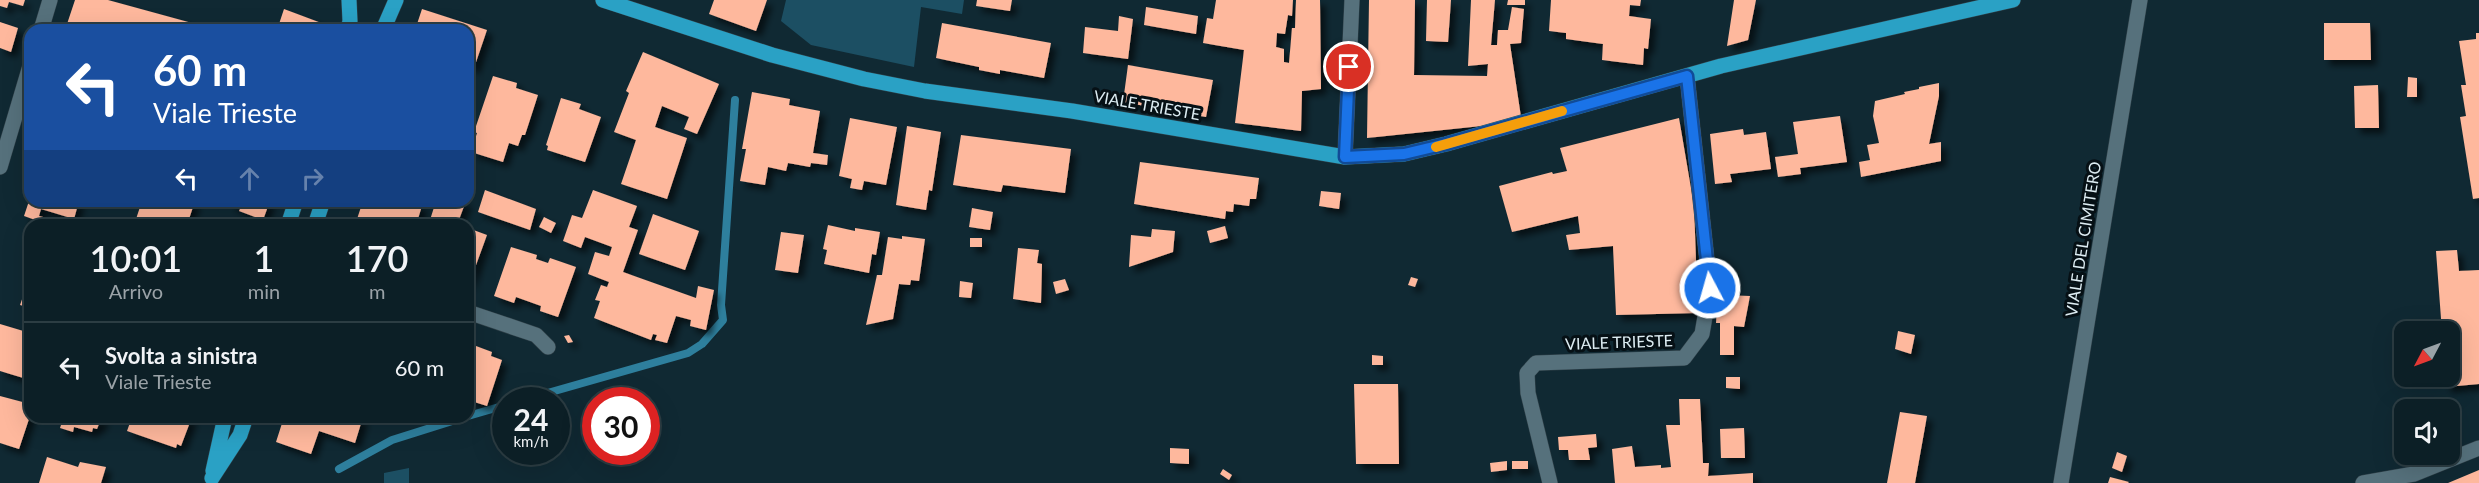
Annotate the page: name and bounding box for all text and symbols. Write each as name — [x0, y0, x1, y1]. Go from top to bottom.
pin — [1323, 41, 1374, 92]
text: 60 m — [153, 45, 247, 95]
icon: left — [54, 48, 132, 126]
icon: arrive — [1332, 50, 1365, 83]
street label: VIALE TRIESTE — [1092, 86, 1202, 123]
text: Viale Trieste — [153, 96, 297, 129]
street label: VIALE DEL CIMITERO — [2061, 160, 2104, 318]
icon: left — [170, 162, 203, 195]
icon: ahead — [233, 162, 266, 195]
icon: right — [296, 162, 329, 195]
text: 10:01 — [90, 236, 182, 280]
text: 1 — [254, 236, 274, 280]
text: 170 — [346, 236, 408, 280]
position arrow — [1678, 256, 1742, 320]
text: Arrivo — [109, 279, 163, 303]
text: min — [248, 279, 280, 303]
text: m — [369, 279, 385, 303]
north arrow — [2394, 321, 2460, 387]
map controls — [2394, 321, 2460, 465]
street label: VIALE TRIESTE — [1565, 330, 1673, 353]
text: Svolta a sinistra — [105, 342, 257, 369]
icon: left — [54, 351, 87, 384]
text: 60 m — [395, 354, 444, 381]
text: Viale Trieste — [105, 369, 212, 393]
speed limit sign: 30 — [582, 387, 660, 465]
button: sound — [2394, 399, 2460, 465]
text: 24 — [514, 401, 548, 437]
text: km/h — [513, 432, 549, 450]

